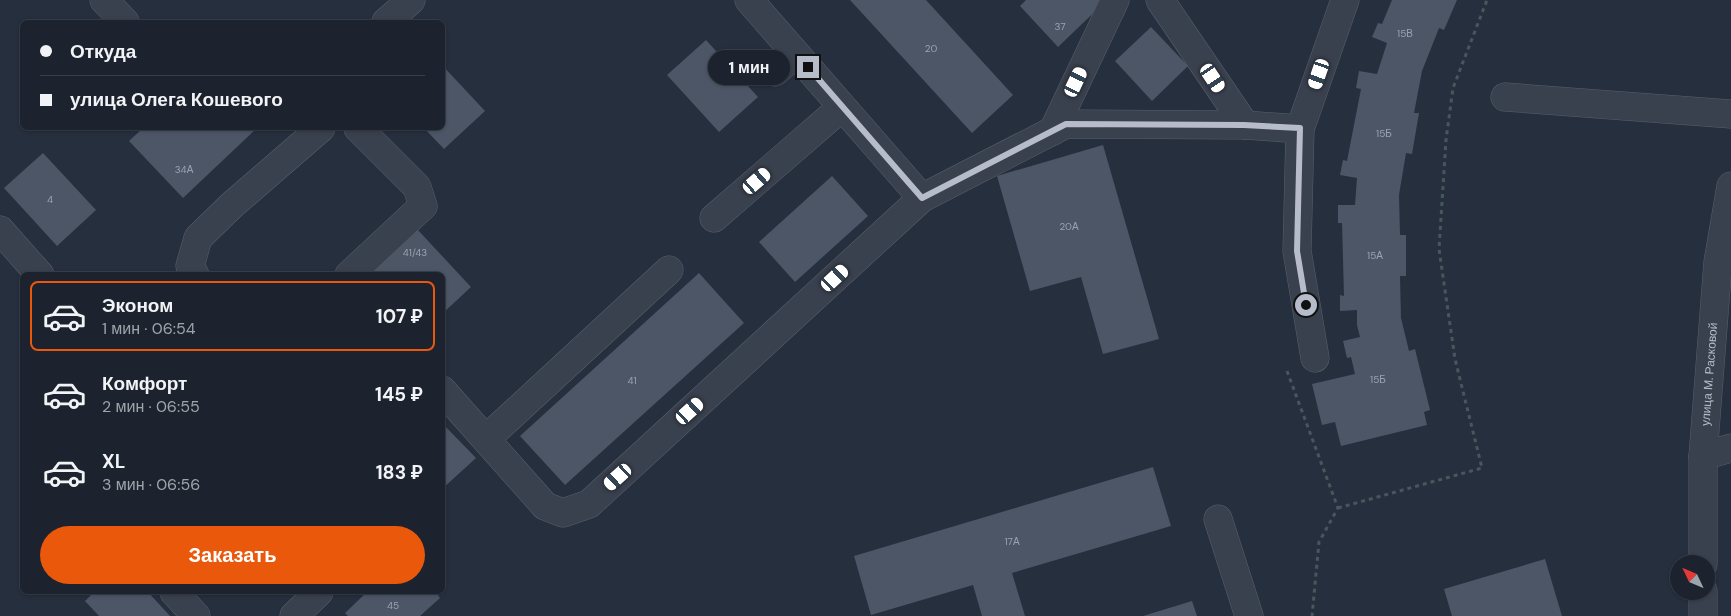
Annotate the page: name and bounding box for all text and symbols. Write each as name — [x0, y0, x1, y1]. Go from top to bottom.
house number: 37 — [1054, 20, 1066, 33]
house number: 15В — [1397, 27, 1413, 40]
text: Откуда — [70, 39, 136, 64]
house number: 20 — [925, 42, 937, 55]
callout: 1 мин — [708, 50, 790, 84]
route end — [797, 56, 819, 78]
text: 1 мин — [729, 57, 769, 78]
car — [1307, 57, 1330, 91]
car — [1198, 61, 1227, 95]
car — [1062, 65, 1089, 99]
text: улица Олега Кошевого — [70, 87, 283, 112]
house number: 15Б — [1376, 127, 1392, 140]
house number: 34А — [175, 163, 194, 176]
car — [740, 165, 773, 197]
house number: 4 — [47, 193, 53, 206]
house number: 20А — [1059, 220, 1079, 233]
house number: 41/43 — [403, 246, 427, 259]
house number: 15А — [1367, 249, 1383, 262]
car — [818, 262, 851, 294]
text: Эконом — [102, 293, 173, 318]
icon: car — [42, 294, 87, 339]
route start — [1295, 294, 1317, 316]
text: 107 ₽ — [376, 304, 423, 329]
text: 1 мин · 06:54 — [102, 318, 195, 339]
street label: улица М. Расковой — [1697, 322, 1721, 427]
text: Комфорт — [102, 371, 187, 396]
icon: car — [42, 372, 87, 417]
house number: 15Б — [1370, 373, 1386, 386]
house number: 41 — [627, 374, 637, 387]
text: 145 ₽ — [375, 382, 423, 407]
car — [673, 395, 706, 427]
text: 2 мин · 06:55 — [102, 396, 200, 417]
text: XL — [102, 449, 125, 474]
icon: car — [42, 450, 87, 495]
text: 183 ₽ — [376, 460, 423, 485]
car — [601, 461, 634, 493]
text: 3 мин · 06:56 — [102, 474, 200, 495]
button: Заказать — [40, 526, 425, 584]
house number: 17А — [1004, 535, 1020, 548]
north arrow — [1670, 555, 1715, 600]
map controls — [1670, 555, 1715, 600]
house number: 45 — [387, 599, 399, 612]

